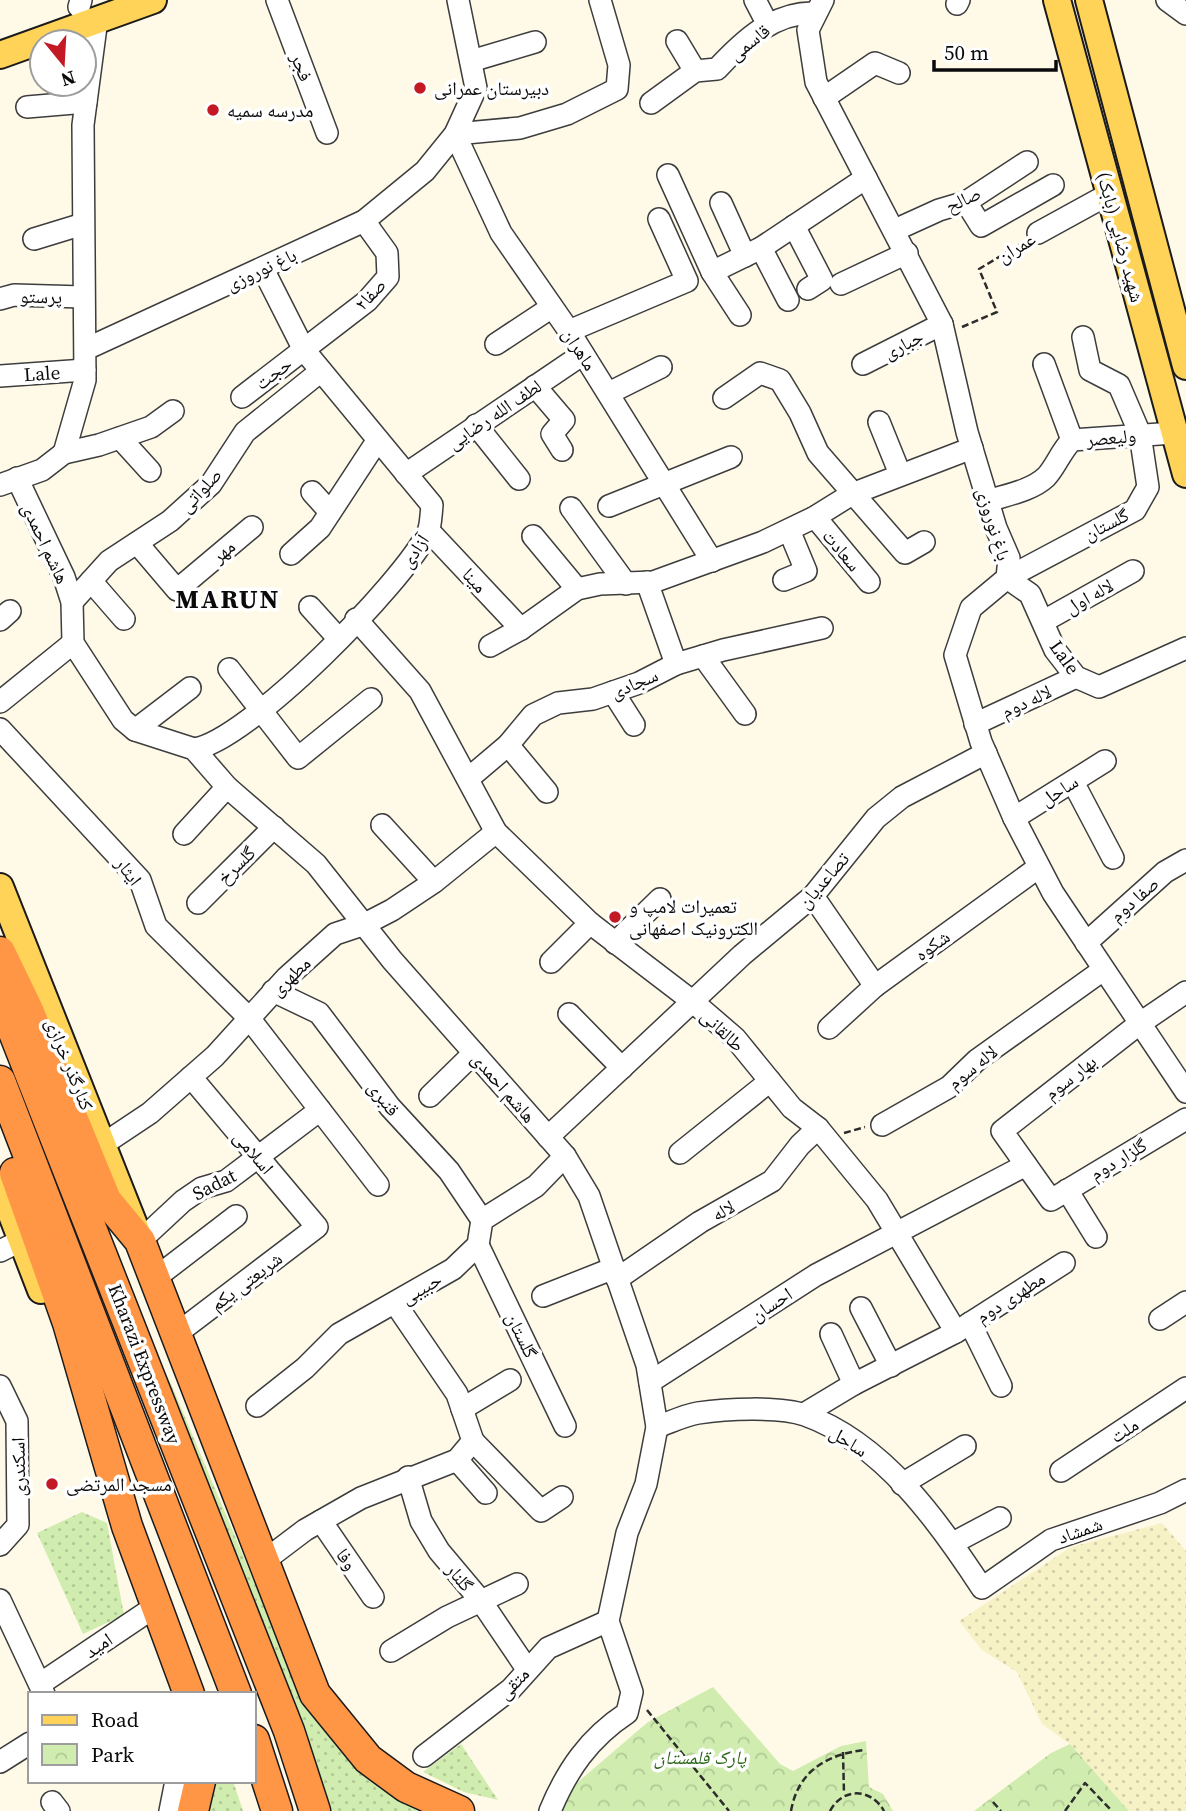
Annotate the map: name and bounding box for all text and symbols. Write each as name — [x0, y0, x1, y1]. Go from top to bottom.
street label: قاسمی — [723, 18, 775, 66]
north arrow — [28, 28, 98, 98]
scale bar — [934, 28, 1056, 72]
text: 50 m — [944, 38, 989, 67]
street label: فجر — [284, 48, 319, 85]
text: N — [58, 65, 79, 94]
place label: دبیرستان عمرانی — [434, 75, 549, 101]
marker: دبیرستان عمرانی — [412, 80, 428, 96]
place label: مدرسه سمیه — [227, 97, 313, 123]
marker: مدرسه سمیه — [205, 102, 221, 118]
street label: شهید رضایی (بابک) — [1091, 169, 1151, 305]
street label: صالح — [941, 180, 985, 218]
street label: عمران — [992, 225, 1041, 269]
street label: باغ نوروزی — [221, 241, 301, 297]
street label: صفا۲ — [348, 272, 392, 316]
street label: پرستو — [20, 283, 62, 309]
street label: ماهران — [556, 322, 604, 376]
street label: جباری — [879, 323, 927, 365]
street label: حجت — [249, 351, 297, 395]
street label: Lale — [23, 359, 61, 387]
street label: لطف الله رضایی — [442, 373, 546, 455]
street label: ولیعصر — [1084, 422, 1137, 452]
street label: صلواتی — [173, 462, 227, 518]
street label: باغ نوروزی — [971, 484, 1017, 564]
street label: هاشم احمدی — [16, 498, 76, 588]
street label: گلستان — [1079, 501, 1133, 546]
street label: سعادت — [817, 523, 867, 577]
street label: آزادی — [393, 528, 435, 573]
street label: مهر — [205, 533, 240, 569]
street label: مینا — [457, 562, 493, 598]
street label: لاله اول — [1060, 572, 1118, 620]
district label: MARUN — [176, 581, 280, 617]
street label: Lale — [1044, 635, 1086, 679]
street label: سجادی — [606, 661, 662, 705]
street label: لاله دوم — [997, 678, 1056, 725]
street label: ساحل — [1035, 768, 1083, 812]
street label: گلسرخ — [211, 840, 261, 890]
street label: تصاعدیان — [791, 846, 855, 914]
street label: ایثار — [109, 850, 148, 891]
street label: صفا دوم — [1104, 870, 1165, 928]
place label: تعمیرات لامپ و الکترونیک اصفهانی — [629, 893, 758, 941]
marker: تعمیرات لامپ و الکترونیک اصفهانی — [607, 909, 623, 925]
street label: شکوه — [909, 923, 955, 967]
street label: مطهری — [264, 950, 316, 1002]
street label: طالقانی — [695, 1003, 751, 1057]
street label: کنارگذر خرازی — [40, 1014, 100, 1114]
street label: لاله سوم — [941, 1039, 1003, 1096]
street label: هاشم احمدی — [466, 1046, 542, 1128]
street label: بهار سوم — [1038, 1048, 1102, 1106]
street label: قنبری — [362, 1075, 406, 1121]
street label: اسلامی — [228, 1124, 280, 1180]
street label: گلزار دوم — [1084, 1132, 1152, 1187]
street label: Sadat — [188, 1162, 241, 1206]
street label: لاله — [707, 1193, 739, 1227]
street label: شریعتی یکم — [205, 1245, 287, 1317]
street label: مطهری دوم — [970, 1265, 1050, 1330]
street label: حبیبی — [396, 1266, 446, 1310]
street label: Kharazi Expressway — [102, 1280, 188, 1448]
street label: احسان — [745, 1281, 797, 1327]
street label: گلستان — [500, 1308, 544, 1362]
street label: ملت — [1105, 1411, 1143, 1449]
street label: ساحل — [825, 1419, 873, 1463]
street label: اسکندری — [4, 1437, 32, 1497]
place label: مسجد المرتضی — [66, 1471, 172, 1497]
marker: مسجد المرتضی — [44, 1476, 60, 1492]
street label: شمشاد — [1054, 1510, 1106, 1550]
street label: وفا — [330, 1543, 364, 1575]
street label: گلنار — [440, 1556, 480, 1597]
street label: امید — [79, 1626, 117, 1664]
street label: متقی — [491, 1661, 535, 1705]
legend — [28, 1692, 256, 1783]
text: Road — [91, 1705, 139, 1734]
text: Park — [91, 1740, 135, 1769]
park label: پارک قلمستان — [654, 1744, 747, 1770]

